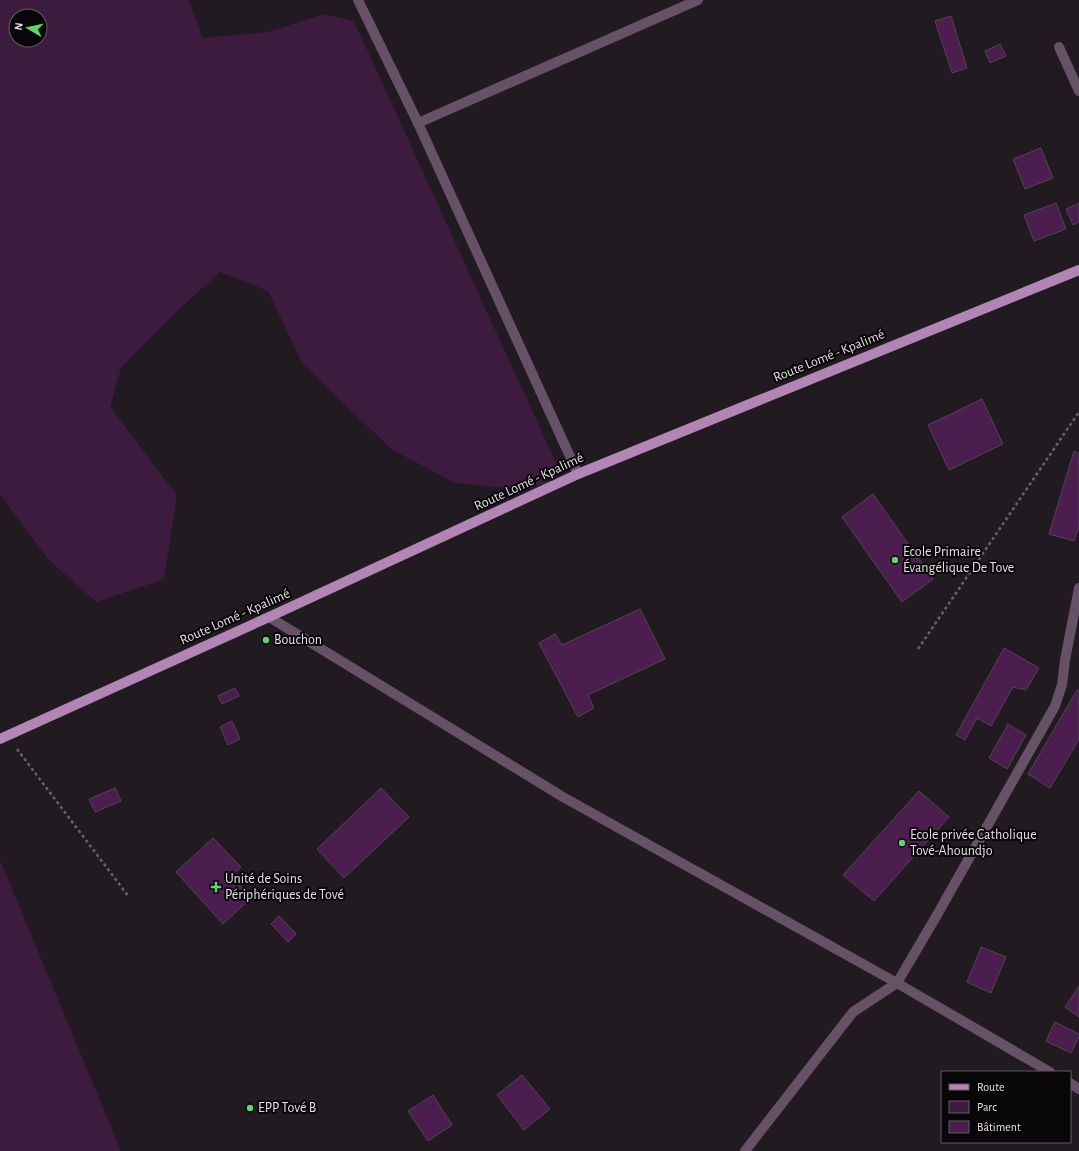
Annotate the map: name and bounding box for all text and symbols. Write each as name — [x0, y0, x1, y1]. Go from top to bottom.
north arrow — [8, 8, 48, 48]
text: N — [13, 22, 25, 31]
street label: Route Lomé - Kpalimé — [771, 327, 887, 385]
street label: Route Lomé - Kpalimé — [472, 451, 586, 513]
place label: Ecole Primaire Évangélique De Tove — [903, 545, 1014, 575]
marker: Ecole Primaire Évangélique De Tove — [890, 555, 900, 565]
street label: Route Lomé - Kpalimé — [178, 586, 292, 648]
place label: Bouchon — [274, 633, 322, 647]
marker: Bouchon — [261, 635, 271, 645]
place label: Ecole privée Catholique Tové-Ahoundjo — [910, 828, 1037, 858]
marker: Ecole privée Catholique Tové-Ahoundjo — [897, 838, 907, 848]
place label: Unité de Soins Périphériques de Tové — [225, 872, 344, 902]
marker: Unité de Soins Périphériques de Tové — [210, 881, 222, 893]
legend — [941, 1071, 1071, 1143]
text: Route — [977, 1081, 1004, 1093]
place label: EPP Tové B — [258, 1101, 316, 1115]
text: Parc — [977, 1101, 997, 1113]
marker: EPP Tové B — [245, 1103, 255, 1113]
text: Bâtiment — [977, 1121, 1021, 1133]

